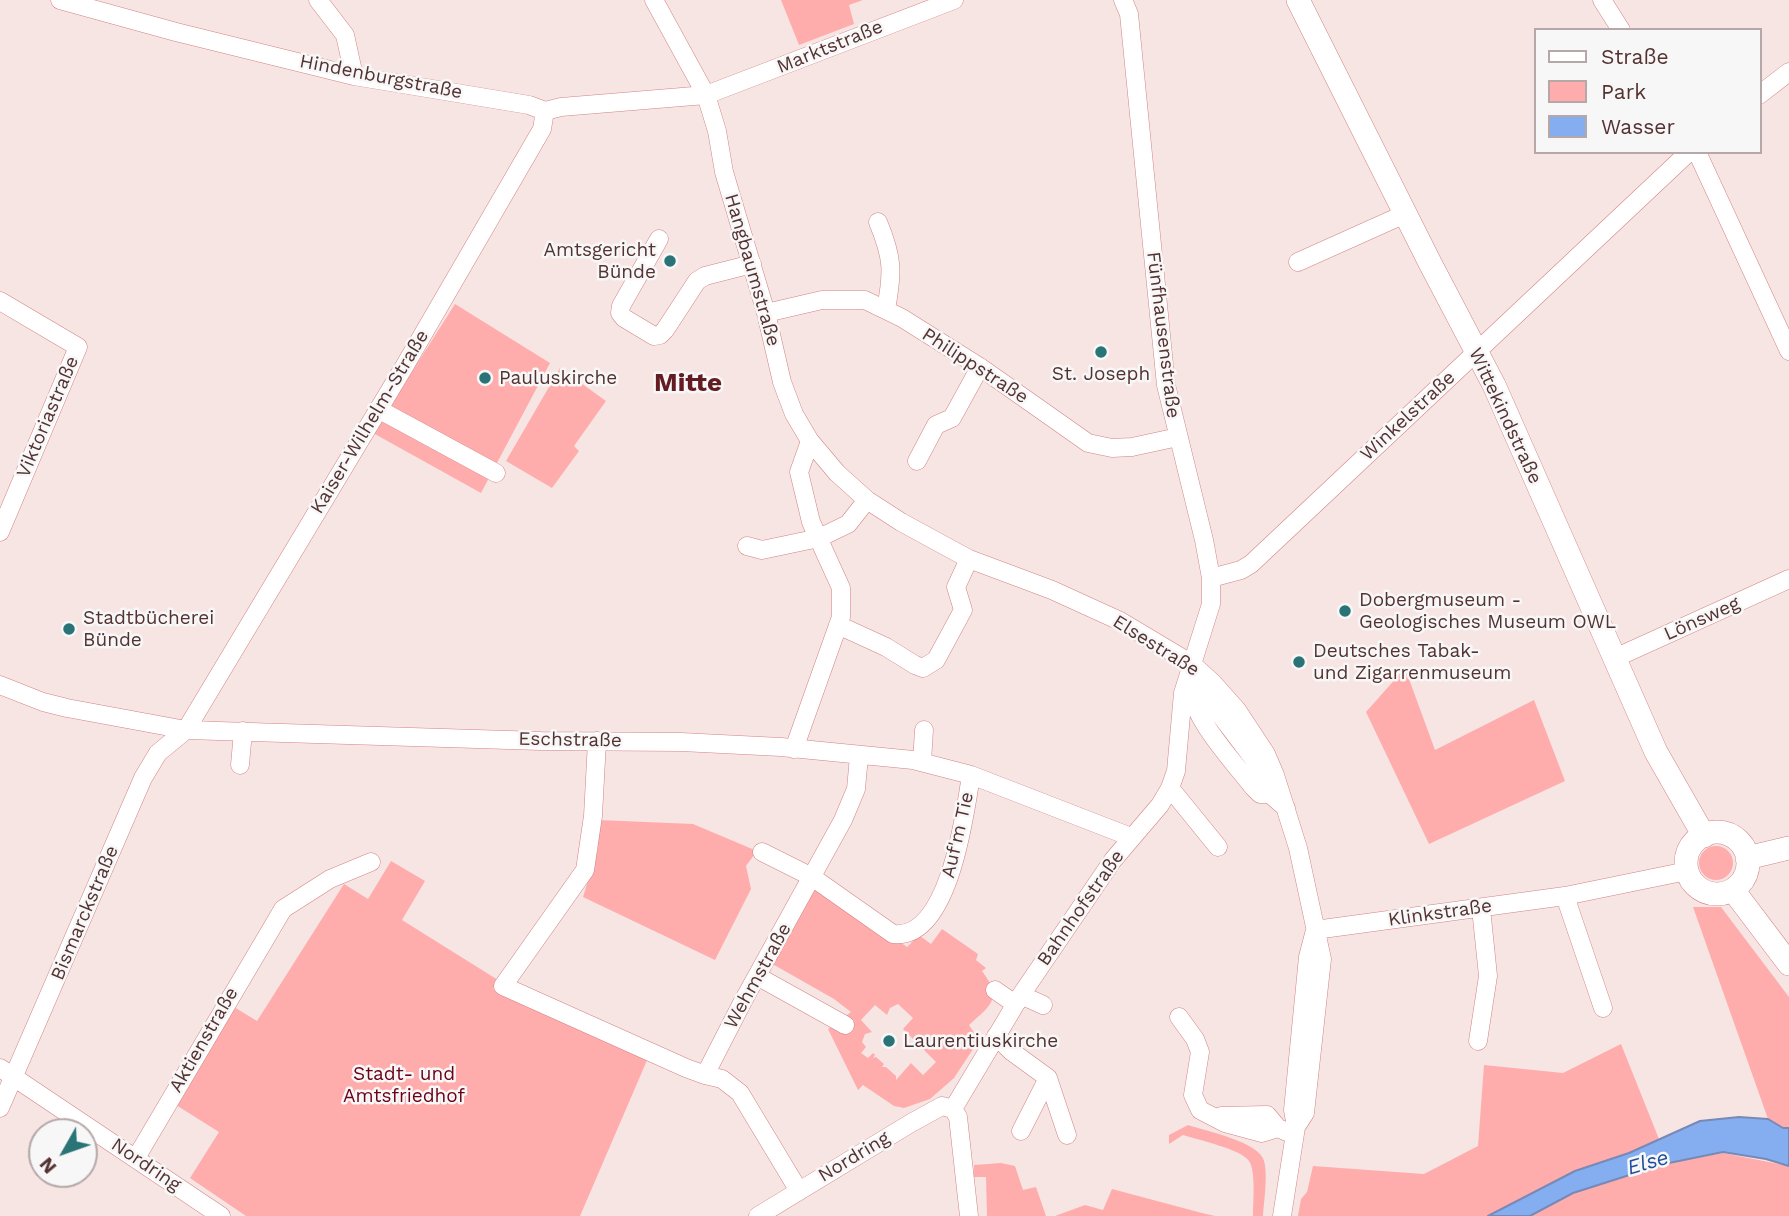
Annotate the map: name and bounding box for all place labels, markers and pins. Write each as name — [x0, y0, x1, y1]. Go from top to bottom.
place label: Amtsgericht Bünde — [543, 239, 656, 283]
marker: Amtsgericht Bünde — [662, 253, 678, 269]
marker: St. Joseph — [1093, 344, 1109, 360]
place label: St. Joseph — [1052, 363, 1150, 385]
place label: Pauluskirche — [499, 367, 617, 389]
marker: Pauluskirche — [477, 370, 493, 386]
place label: Dobergmuseum - Geologisches Museum OWL — [1359, 589, 1616, 633]
marker: Dobergmuseum - Geologisches Museum OWL — [1337, 603, 1353, 619]
place label: Stadtbücherei Bünde — [83, 607, 214, 651]
marker: Stadtbücherei Bünde — [61, 621, 77, 637]
place label: Deutsches Tabak- und Zigarrenmuseum — [1313, 640, 1511, 684]
marker: Deutsches Tabak- und Zigarrenmuseum — [1291, 654, 1307, 670]
place label: Laurentiuskirche — [903, 1030, 1058, 1052]
marker: Laurentiuskirche — [881, 1033, 897, 1049]

